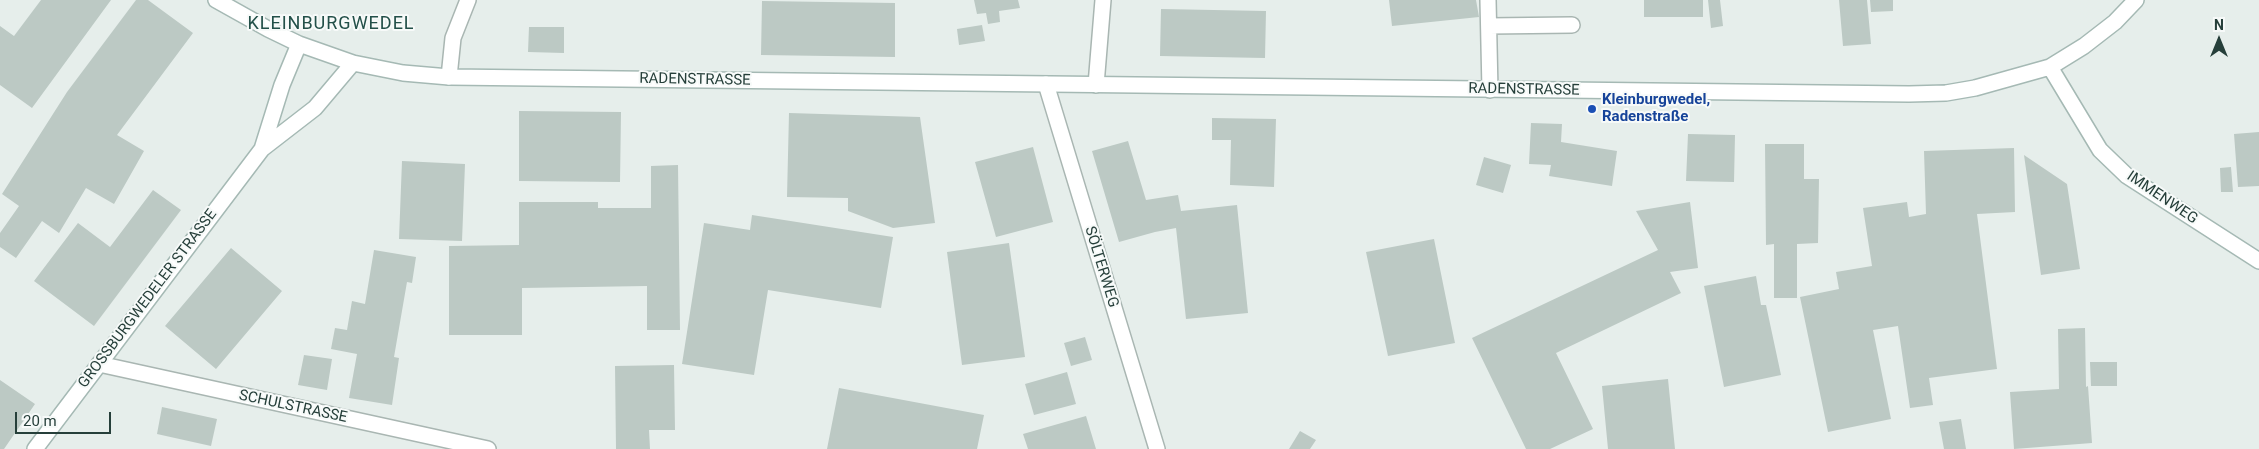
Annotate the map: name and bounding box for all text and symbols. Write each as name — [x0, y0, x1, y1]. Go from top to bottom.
district label: KLEINBURGWEDEL — [246, 13, 416, 35]
north arrow — [2194, 15, 2244, 65]
text: N — [2214, 17, 2224, 33]
street label: RADENSTRASSE — [639, 70, 751, 90]
street label: RADENSTRASSE — [1468, 80, 1580, 100]
place label: Kleinburgwedel, Radenstraße — [1602, 91, 1710, 126]
marker: Kleinburgwedel, Radenstraße — [1586, 103, 1598, 115]
street label: IMMENWEG — [2123, 168, 2201, 228]
street label: GROSSBURGWEDELER STRASSE — [75, 206, 221, 392]
street label: SÖLTERWEG — [1080, 224, 1122, 310]
street label: SCHULSTRASSE — [237, 387, 349, 427]
scale bar — [18, 402, 114, 434]
text: 20 m — [23, 412, 57, 430]

